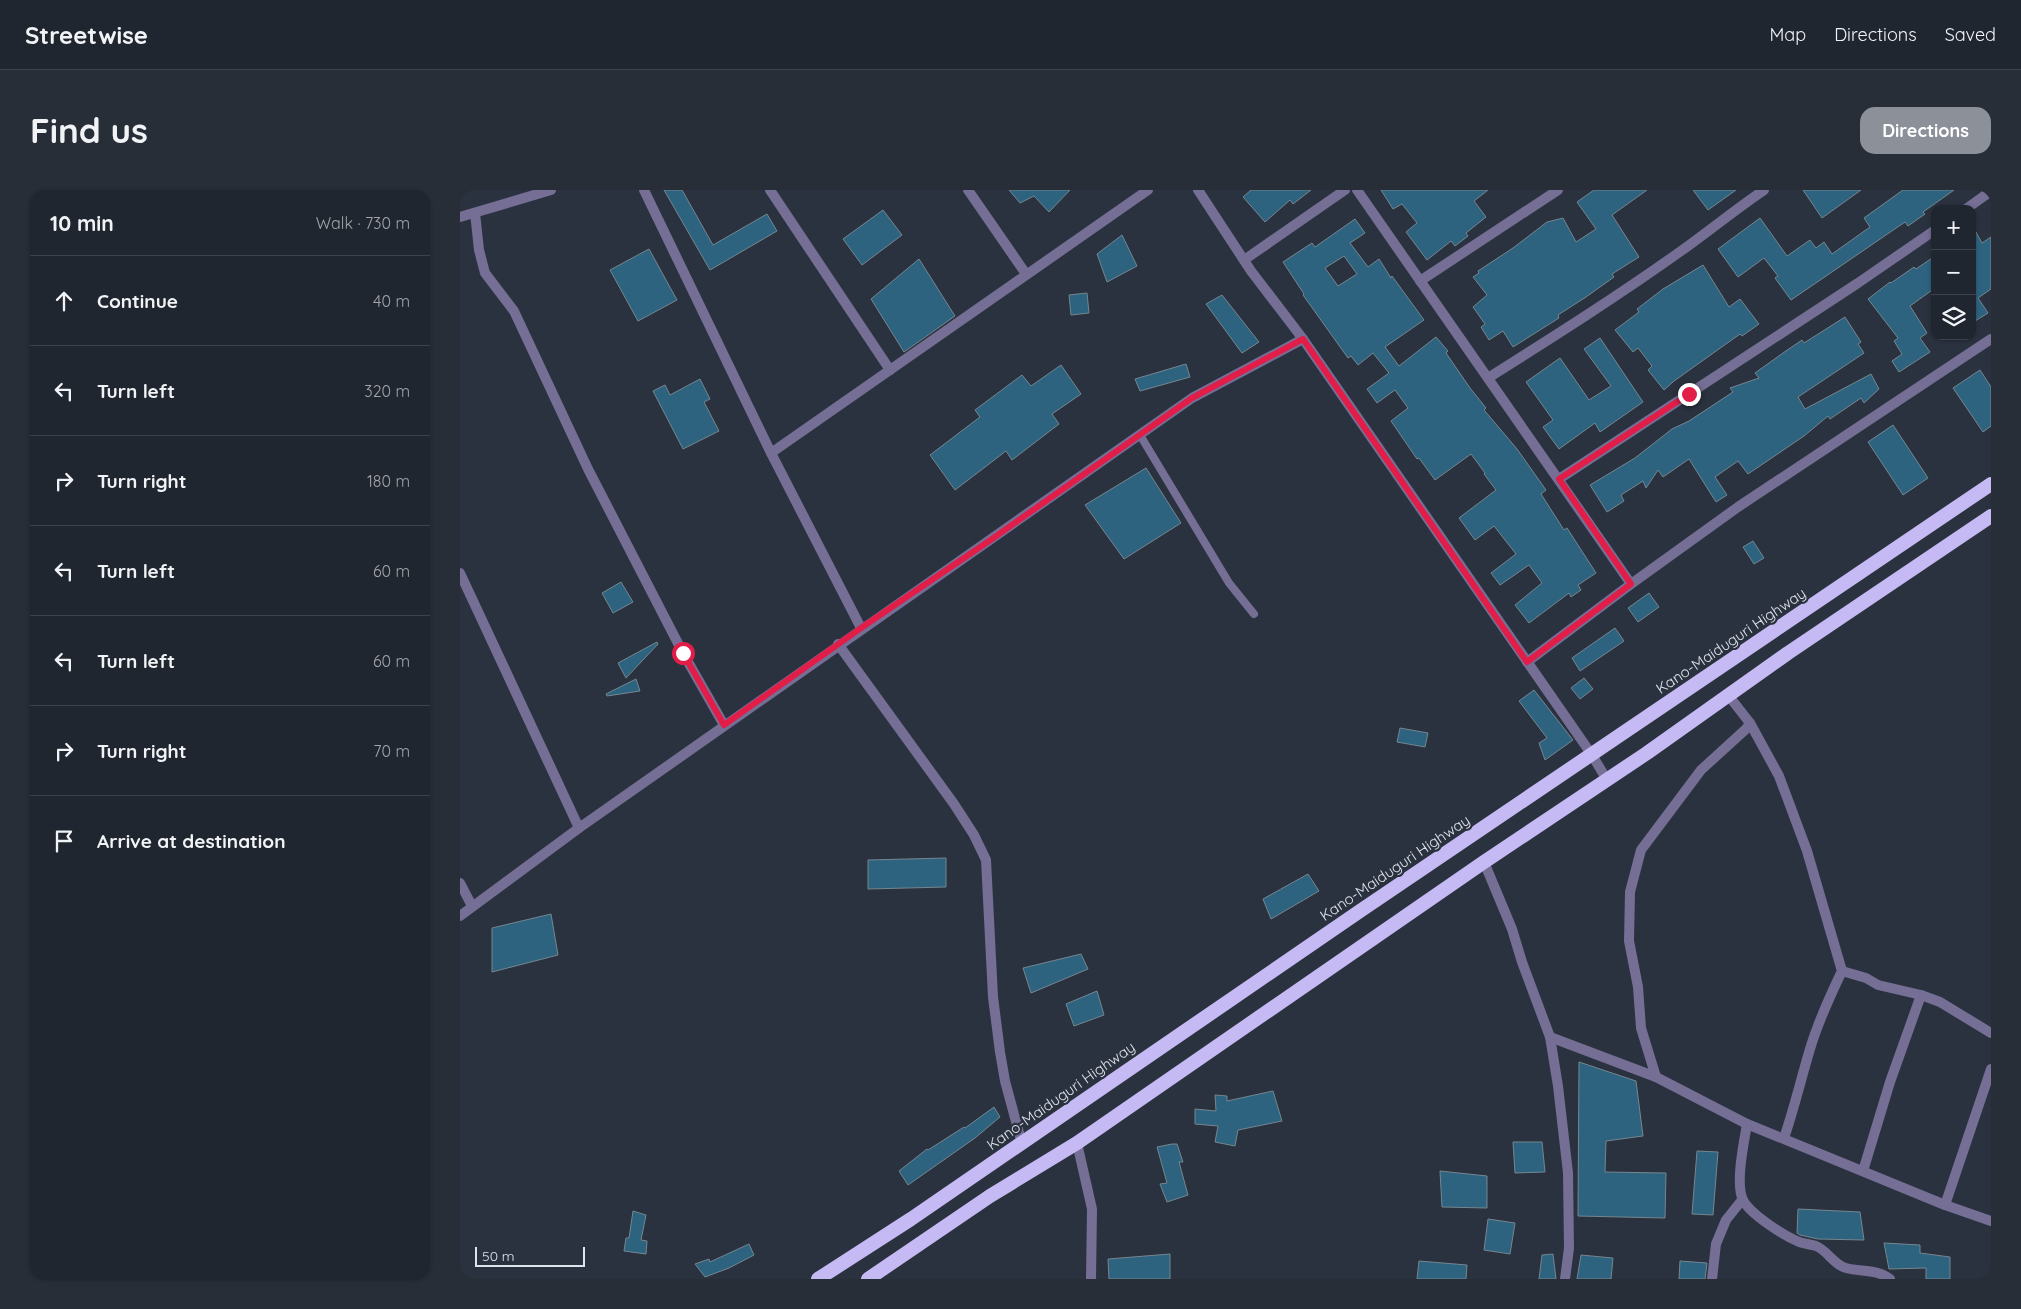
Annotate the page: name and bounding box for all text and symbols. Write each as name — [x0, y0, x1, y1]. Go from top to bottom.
text: Streetwise — [25, 20, 148, 50]
text: Map — [1769, 23, 1806, 46]
text: Directions — [1834, 23, 1917, 46]
text: Saved — [1945, 23, 1996, 46]
button: Directions — [1860, 107, 1991, 154]
text: Find us — [30, 108, 148, 152]
map controls — [1931, 205, 1976, 340]
button: + — [1931, 205, 1976, 250]
text: 10 min — [50, 210, 114, 236]
text: Walk · 730 m — [316, 213, 410, 233]
button: − — [1931, 250, 1976, 295]
icon: ahead — [50, 287, 78, 315]
text: Continue — [97, 289, 178, 313]
text: 40 m — [373, 291, 410, 311]
button: layers — [1931, 295, 1976, 340]
icon: left — [50, 377, 78, 405]
text: Turn left — [97, 379, 175, 403]
text: 320 m — [364, 381, 410, 401]
route end — [1678, 383, 1701, 406]
icon: right — [50, 467, 78, 495]
text: Turn right — [97, 469, 186, 493]
text: 180 m — [367, 471, 410, 491]
icon: left — [50, 557, 78, 585]
text: Turn left — [97, 559, 175, 583]
text: 60 m — [373, 561, 410, 581]
street label: Kano-Maiduguri Highway — [1652, 583, 1809, 698]
route start — [672, 642, 695, 665]
icon: left — [50, 647, 78, 675]
text: Turn left — [97, 649, 175, 673]
text: 60 m — [373, 651, 410, 671]
icon: right — [50, 737, 78, 765]
text: Turn right — [97, 739, 186, 763]
text: 70 m — [373, 741, 410, 761]
street label: Kano-Maiduguri Highway — [1316, 810, 1473, 925]
icon: arrive — [50, 827, 78, 855]
text: Arrive at destination — [97, 829, 286, 853]
street label: Kano-Maiduguri Highway — [983, 1037, 1139, 1154]
scale bar — [475, 1244, 585, 1267]
text: 50 m — [482, 1247, 515, 1265]

